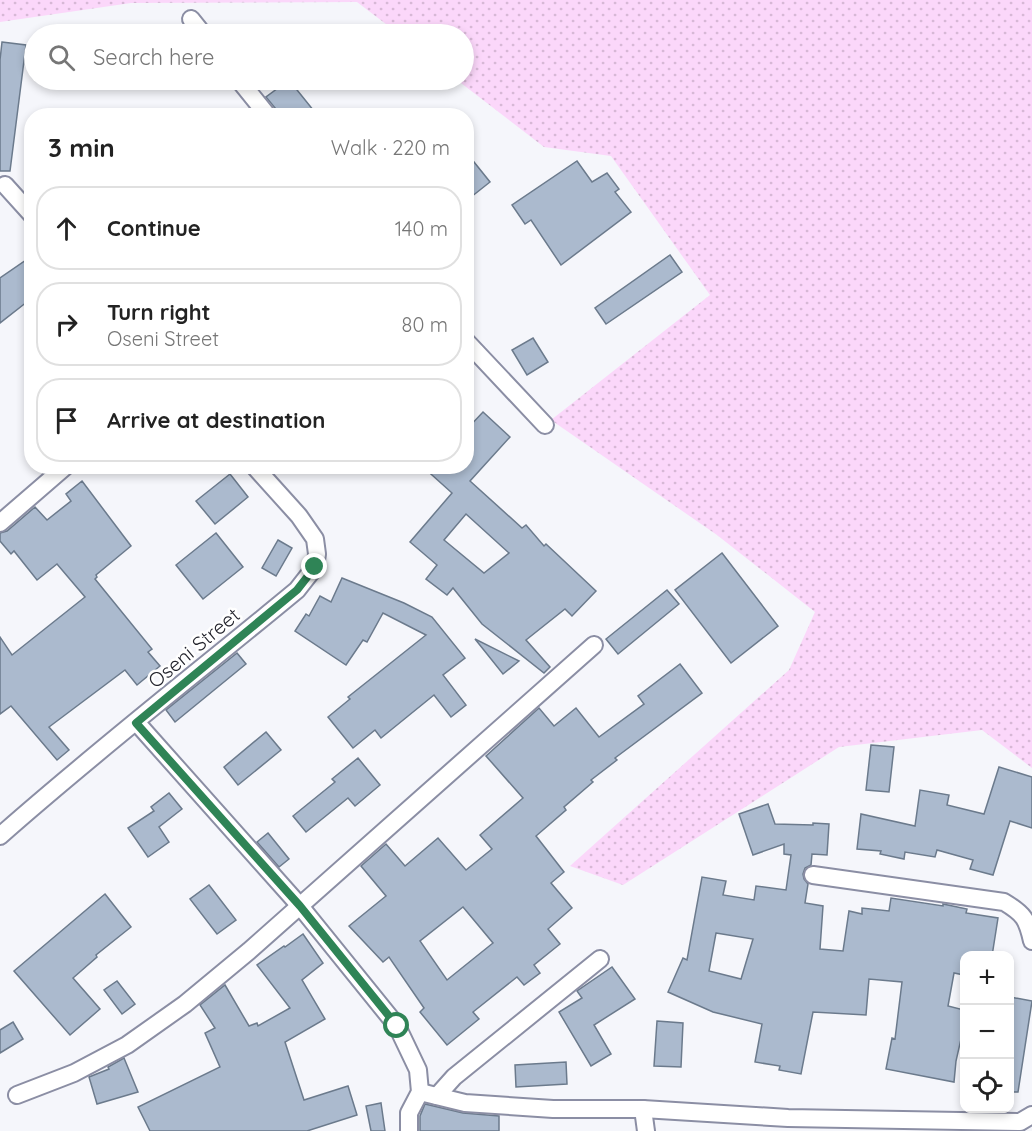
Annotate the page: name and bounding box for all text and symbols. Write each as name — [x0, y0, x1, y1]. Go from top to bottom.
search box — [24, 24, 474, 90]
icon: search — [45, 41, 78, 74]
text: Search here — [93, 43, 214, 71]
text: 3 min — [48, 131, 115, 164]
text: Walk · 220 m — [331, 135, 450, 160]
icon: ahead — [50, 212, 83, 245]
text: Continue — [107, 214, 201, 242]
text: 140 m — [395, 216, 448, 241]
text: Turn right — [107, 298, 211, 326]
icon: right — [50, 308, 83, 341]
text: 80 m — [402, 312, 448, 337]
text: Oseni Street — [107, 326, 219, 351]
icon: arrive — [50, 404, 83, 437]
text: Arrive at destination — [107, 406, 325, 434]
route end — [301, 553, 327, 579]
street label: Oseni Street — [143, 602, 245, 693]
map controls — [960, 951, 1014, 1113]
button: + — [960, 951, 1014, 1005]
button: − — [960, 1005, 1014, 1059]
route start — [383, 1012, 409, 1038]
button: locate — [960, 1059, 1014, 1113]

